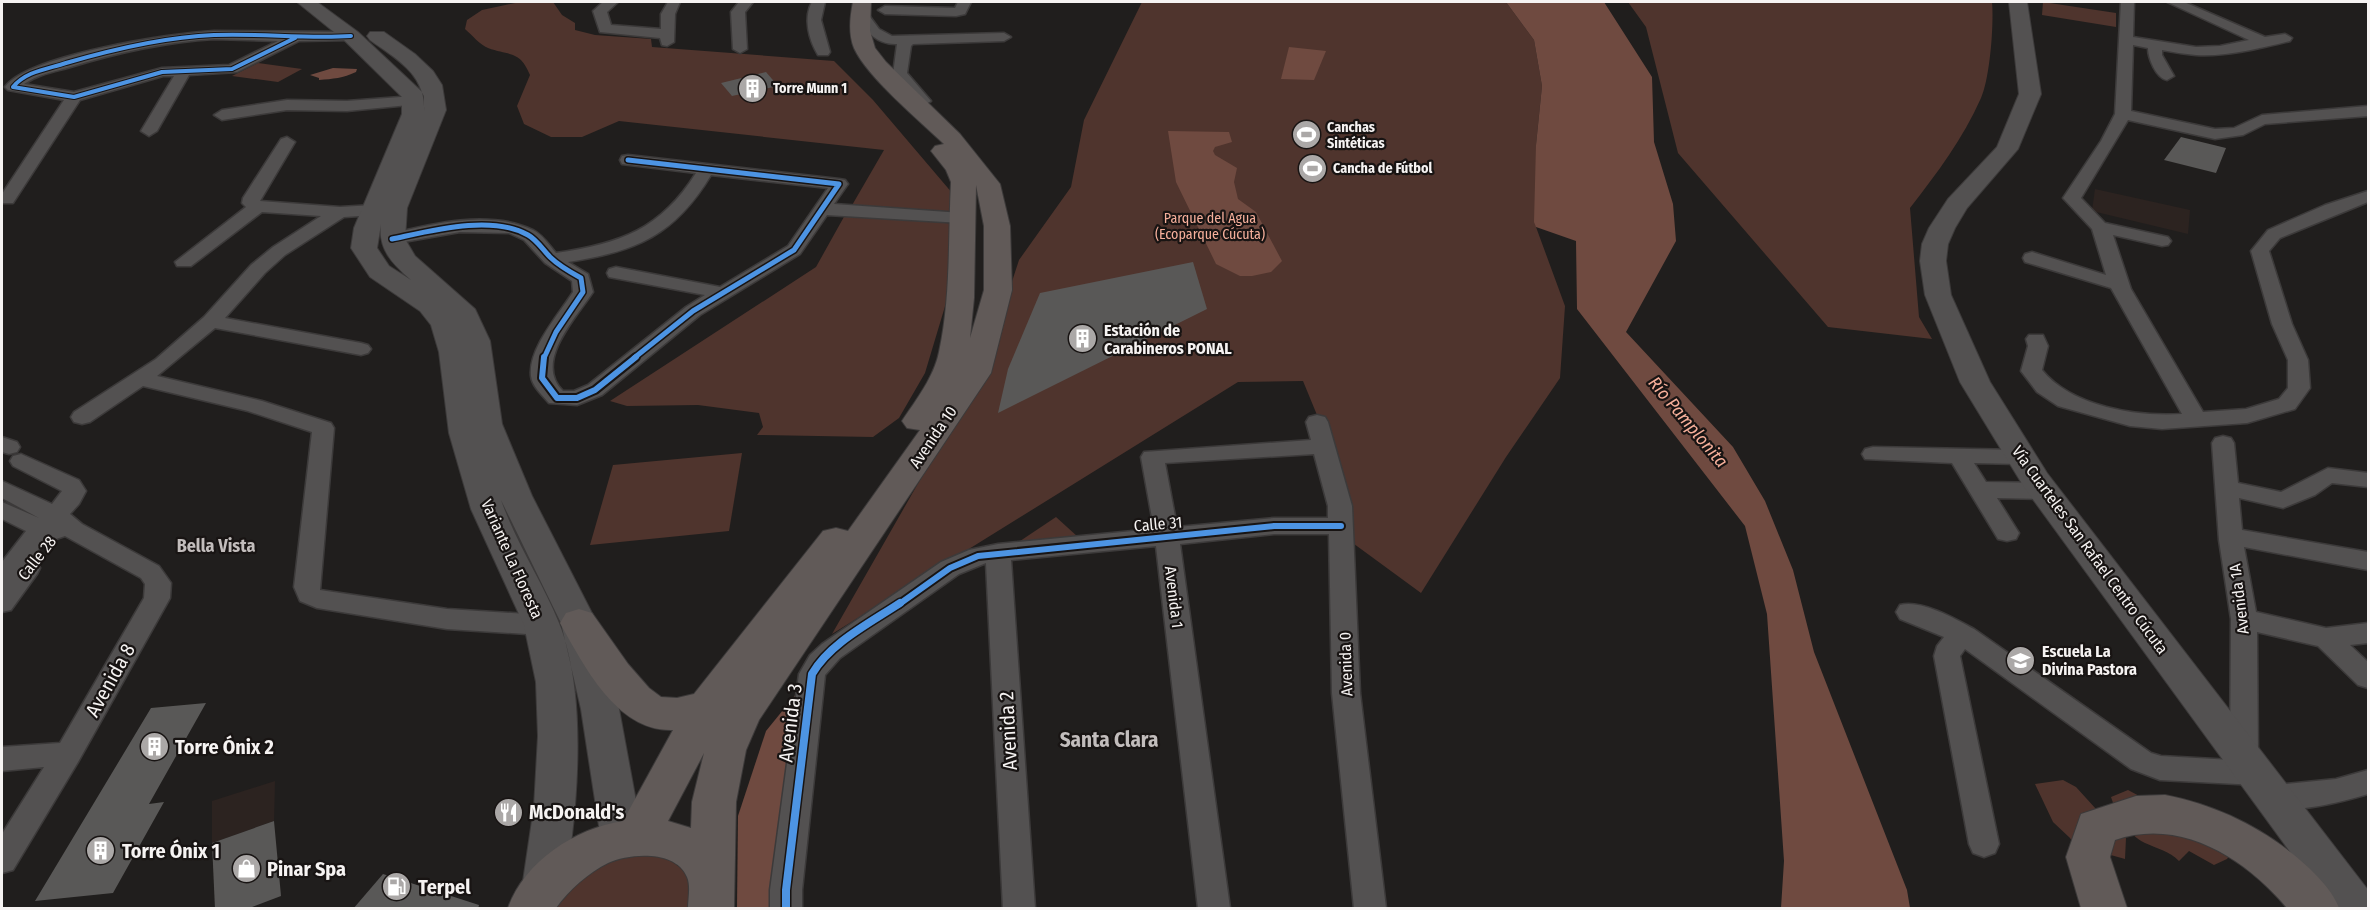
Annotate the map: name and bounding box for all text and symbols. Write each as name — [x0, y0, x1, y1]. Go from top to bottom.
building icon: Torre Munn 1 — [736, 72, 768, 104]
place label: Torre Munn 1 — [773, 80, 847, 97]
sports icon: Canchas Sintéticas — [1290, 119, 1322, 151]
place label: Canchas Sintéticas — [1327, 119, 1385, 152]
sports icon: Cancha de Fútbol — [1296, 152, 1328, 184]
place label: Cancha de Fútbol — [1333, 160, 1432, 177]
park label: Parque del Agua (Ecoparque Cúcuta) — [1155, 210, 1265, 243]
place label: Estación de Carabineros PONAL — [1104, 321, 1232, 358]
building icon: Estación de Carabineros PONAL — [1067, 323, 1099, 355]
water label: Río Pamplonita — [1644, 372, 1732, 472]
street label: Avenida 10 — [905, 402, 961, 472]
street label: Vía Cuarteles San Rafael Centro Cúcuta — [2008, 442, 2172, 658]
street label: Variante La Floresta — [477, 496, 547, 622]
street label: Calle 31 — [1133, 512, 1183, 536]
street label: Calle 28 — [14, 532, 60, 584]
district label: Bella Vista — [177, 535, 255, 557]
street label: Avenida 1A — [2225, 562, 2253, 635]
street label: Avenida 1 — [1161, 565, 1187, 629]
street label: Avenida 0 — [1335, 632, 1357, 696]
street label: Avenida 8 — [80, 639, 140, 721]
place label: Escuela La Divina Pastora — [2042, 642, 2137, 679]
school or university icon: Escuela La Divina Pastora — [2005, 644, 2037, 676]
street label: Avenida 3 — [773, 682, 807, 764]
street label: Avenida 2 — [994, 691, 1022, 771]
district label: Santa Clara — [1060, 727, 1158, 753]
building icon: Torre Ónix 2 — [138, 731, 170, 763]
place label: Torre Ónix 2 — [175, 735, 274, 759]
restaurant icon: McDonald's — [492, 796, 524, 828]
place label: McDonald's — [529, 800, 624, 824]
building icon: Torre Ónix 1 — [85, 835, 117, 867]
place label: Torre Ónix 1 — [122, 839, 220, 863]
shop icon: Pinar Spa — [230, 853, 262, 885]
place label: Pinar Spa — [267, 857, 346, 881]
fuel station icon: Terpel — [381, 871, 413, 903]
place label: Terpel — [418, 875, 471, 899]

